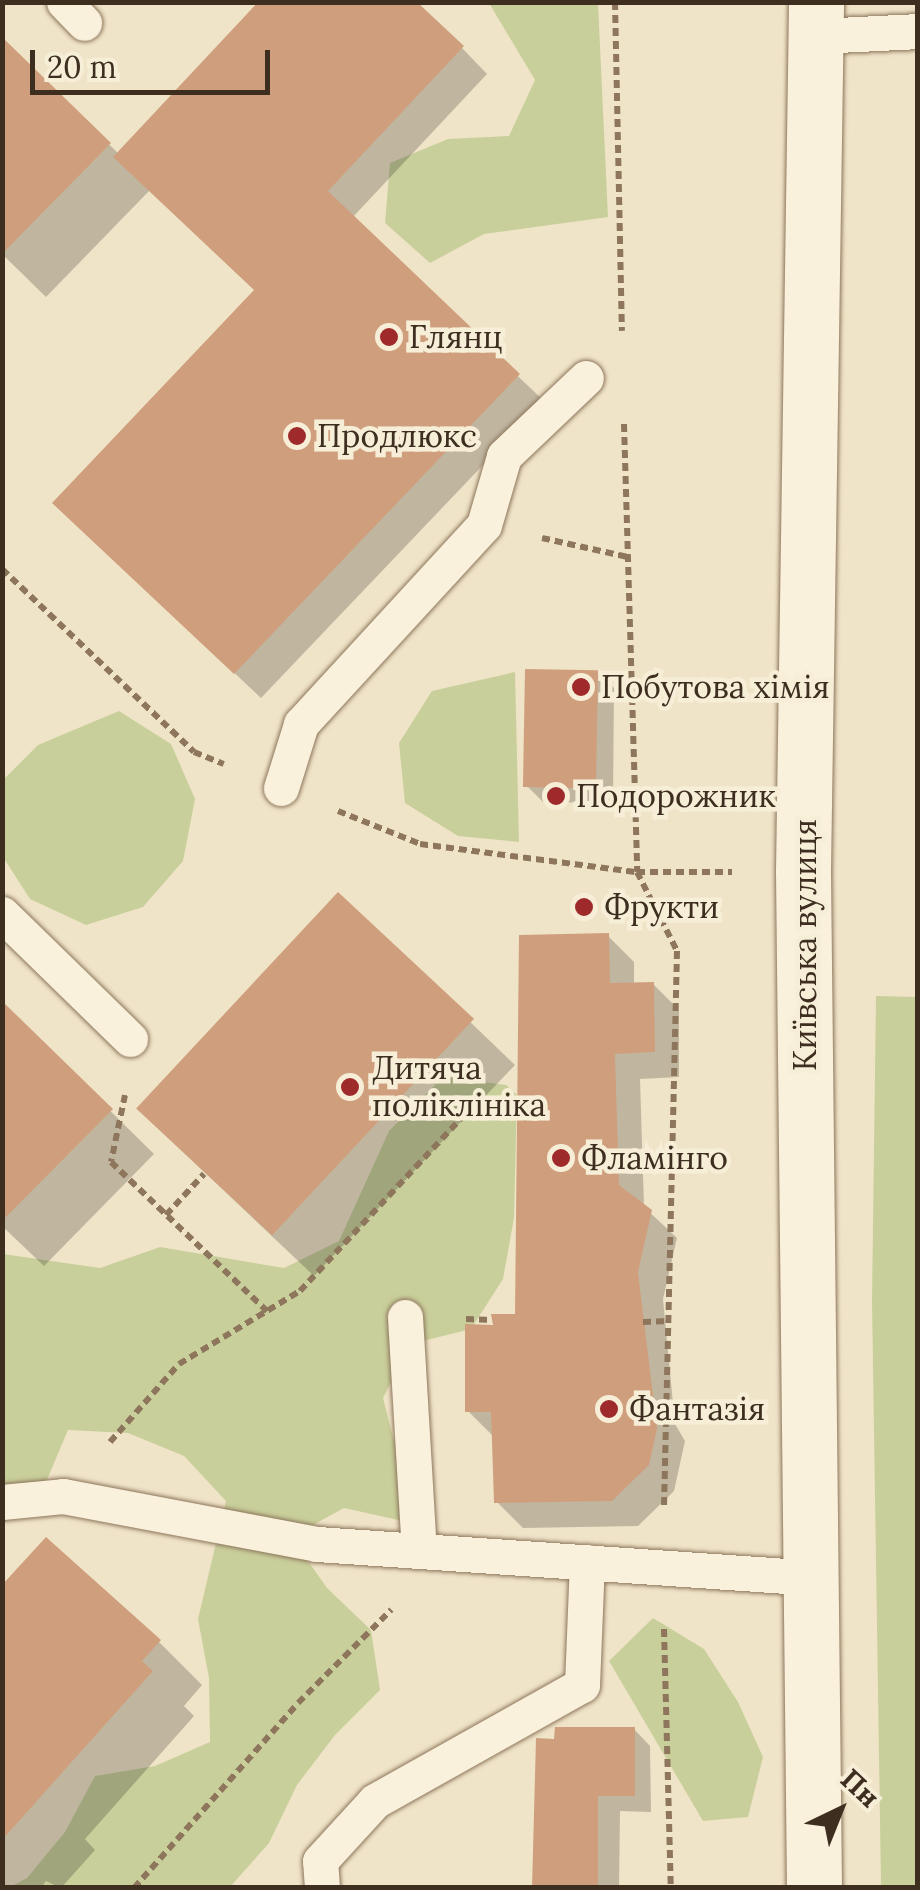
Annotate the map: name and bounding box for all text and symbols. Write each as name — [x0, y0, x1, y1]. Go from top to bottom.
scale bar — [35, 30, 275, 92]
text: 20 m — [47, 48, 116, 86]
place label: Глянц — [409, 318, 502, 356]
marker: Глянц — [378, 326, 400, 348]
place label: Продлюкс — [317, 417, 477, 455]
marker: Продлюкс — [286, 425, 308, 447]
place label: Побутова хімія — [601, 668, 830, 706]
marker: Побутова хімія — [570, 676, 592, 698]
place label: Подорожник — [576, 777, 776, 815]
marker: Подорожник — [545, 785, 567, 807]
street label: Київська вулиця — [786, 819, 824, 1071]
place label: Фрукти — [604, 888, 719, 926]
marker: Фрукти — [573, 896, 595, 918]
place label: Дитяча поліклініка — [372, 1050, 546, 1125]
marker: Дитяча поліклініка — [337, 1074, 363, 1100]
place label: Фламінго — [581, 1139, 728, 1177]
marker: Фламінго — [550, 1147, 572, 1169]
place label: Фантазія — [629, 1390, 765, 1428]
marker: Фантазія — [598, 1398, 620, 1420]
north arrow — [790, 1760, 890, 1860]
text: Пн — [833, 1761, 888, 1815]

